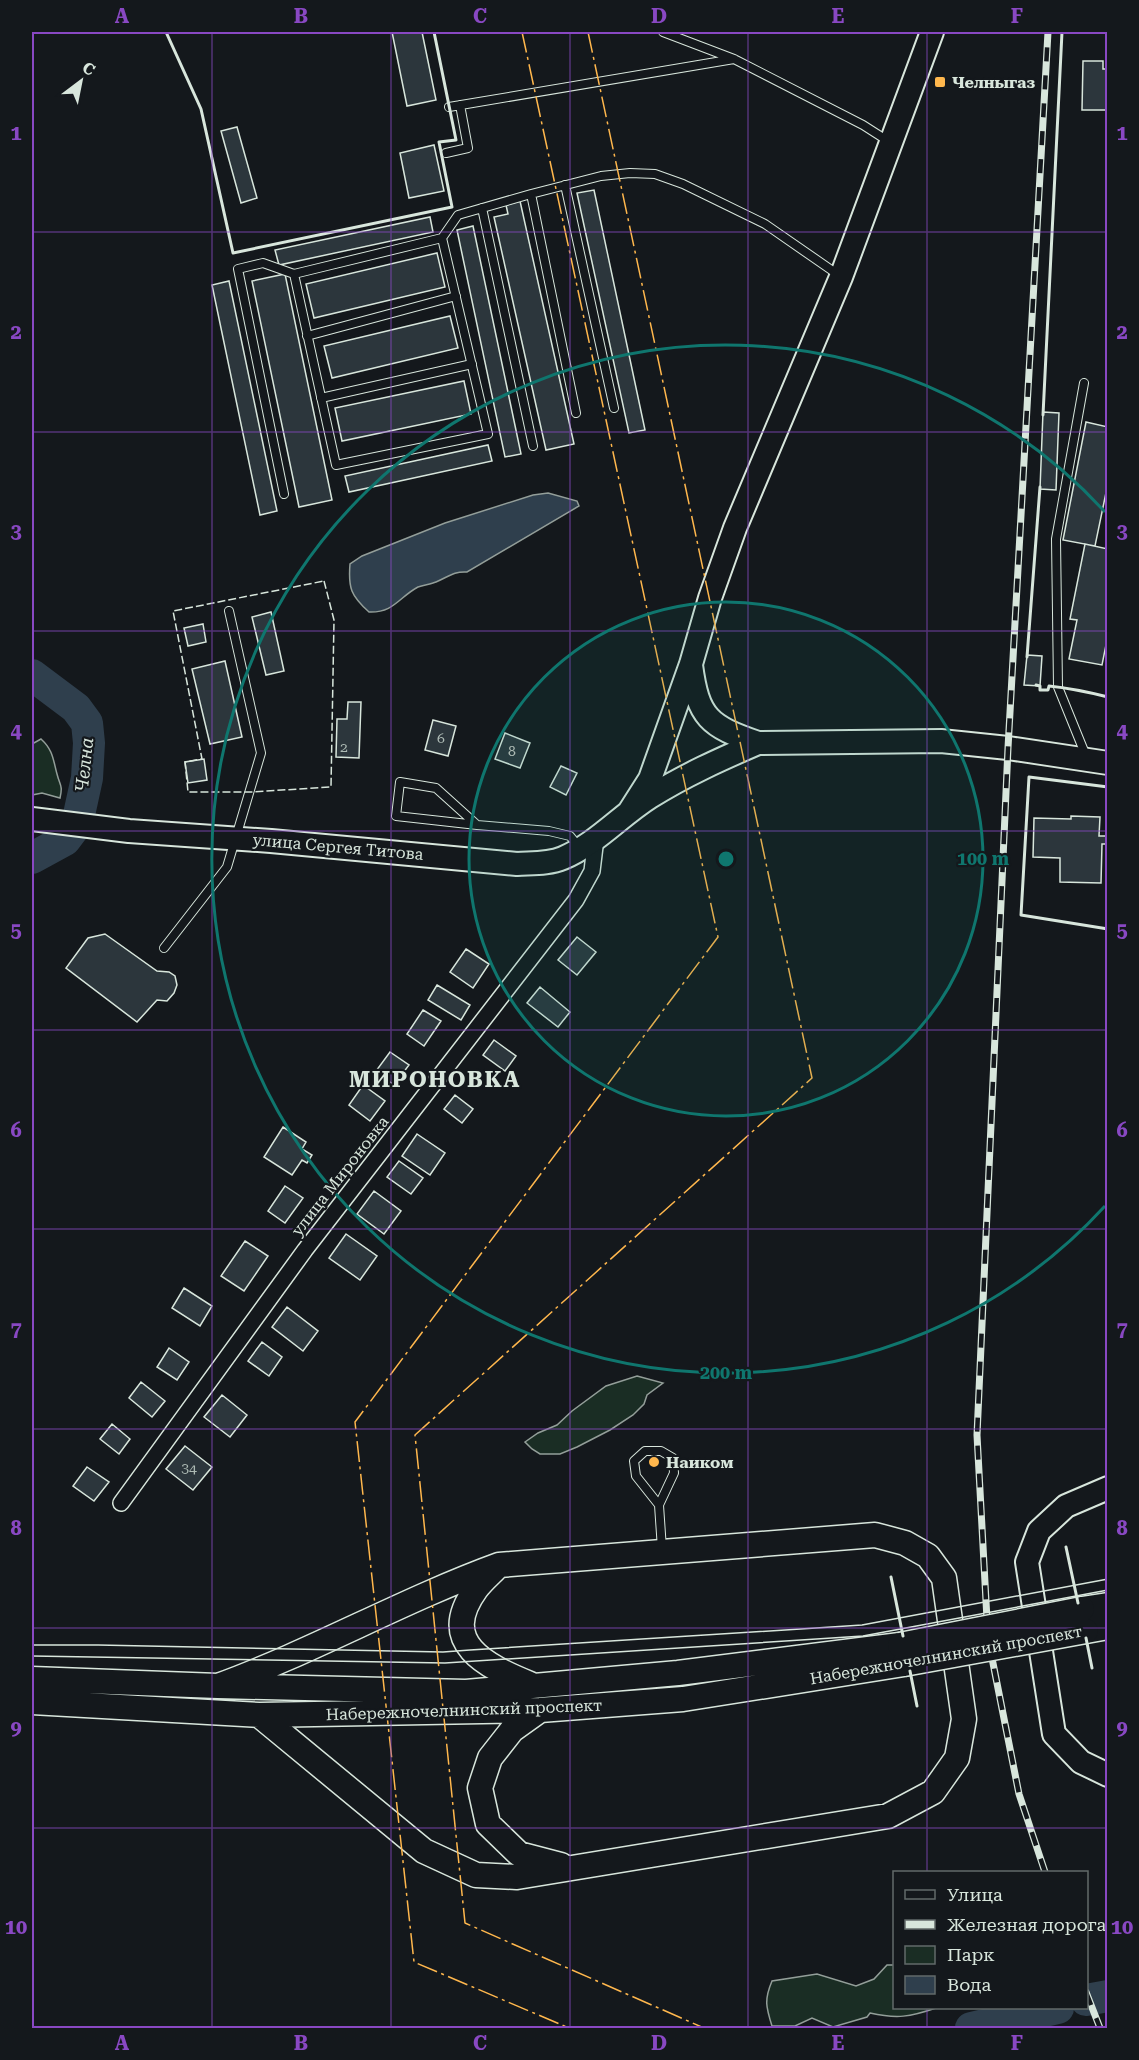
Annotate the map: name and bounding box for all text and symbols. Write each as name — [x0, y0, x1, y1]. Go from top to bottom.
text: A — [115, 4, 130, 28]
text: B — [294, 4, 308, 28]
text: C — [473, 4, 487, 28]
text: D — [651, 4, 667, 28]
text: E — [832, 4, 845, 28]
text: F — [1011, 4, 1023, 28]
north arrow — [51, 51, 111, 111]
text: С — [79, 58, 98, 80]
place label: Челныгаз — [952, 73, 1035, 92]
marker: Челныгаз — [933, 75, 947, 89]
text: 1 — [10, 121, 22, 145]
text: 1 — [1116, 121, 1128, 145]
text: 2 — [10, 320, 22, 344]
text: 2 — [1116, 320, 1128, 344]
text: 3 — [10, 519, 22, 543]
text: 3 — [1116, 519, 1128, 543]
text: 4 — [10, 719, 22, 743]
text: 4 — [1116, 719, 1128, 743]
house number: 6 — [437, 730, 445, 746]
water label: Челна — [71, 736, 97, 794]
house number: 2 — [340, 739, 348, 755]
house number: 8 — [508, 743, 516, 759]
street label: улица Сергея Титова — [252, 830, 424, 864]
text: 100 m — [957, 848, 1010, 869]
centre of rings — [716, 849, 736, 869]
text: 5 — [10, 918, 22, 942]
text: 5 — [1116, 918, 1128, 942]
district label: МИРОНОВКА — [349, 1067, 521, 1092]
street label: улица Мироновка — [287, 1112, 393, 1240]
text: 6 — [10, 1118, 22, 1142]
text: 6 — [1116, 1118, 1128, 1142]
text: 7 — [10, 1317, 22, 1341]
text: 7 — [1116, 1317, 1128, 1341]
text: 200 m — [700, 1362, 753, 1383]
place label: Наиком — [666, 1453, 733, 1472]
marker: Наиком — [647, 1455, 661, 1469]
house number: 34 — [181, 1460, 197, 1476]
text: 8 — [10, 1516, 22, 1540]
text: 8 — [1116, 1516, 1128, 1540]
street label: Набережночелнинский проспект — [808, 1622, 1084, 1688]
street label: Набережночелнинский проспект — [326, 1696, 602, 1724]
text: 9 — [10, 1716, 22, 1740]
text: 9 — [1116, 1716, 1128, 1740]
legend — [893, 1871, 1088, 2009]
text: Улица — [947, 1884, 1003, 1905]
text: Железная дорога — [947, 1914, 1107, 1935]
text: 10 — [5, 1915, 27, 1939]
text: 10 — [1111, 1915, 1133, 1939]
text: Парк — [947, 1944, 995, 1965]
text: Вода — [947, 1974, 991, 1995]
text: A — [115, 2031, 130, 2055]
text: B — [294, 2031, 308, 2055]
text: C — [473, 2031, 487, 2055]
text: D — [651, 2031, 667, 2055]
text: E — [832, 2031, 845, 2055]
text: F — [1011, 2031, 1023, 2055]

